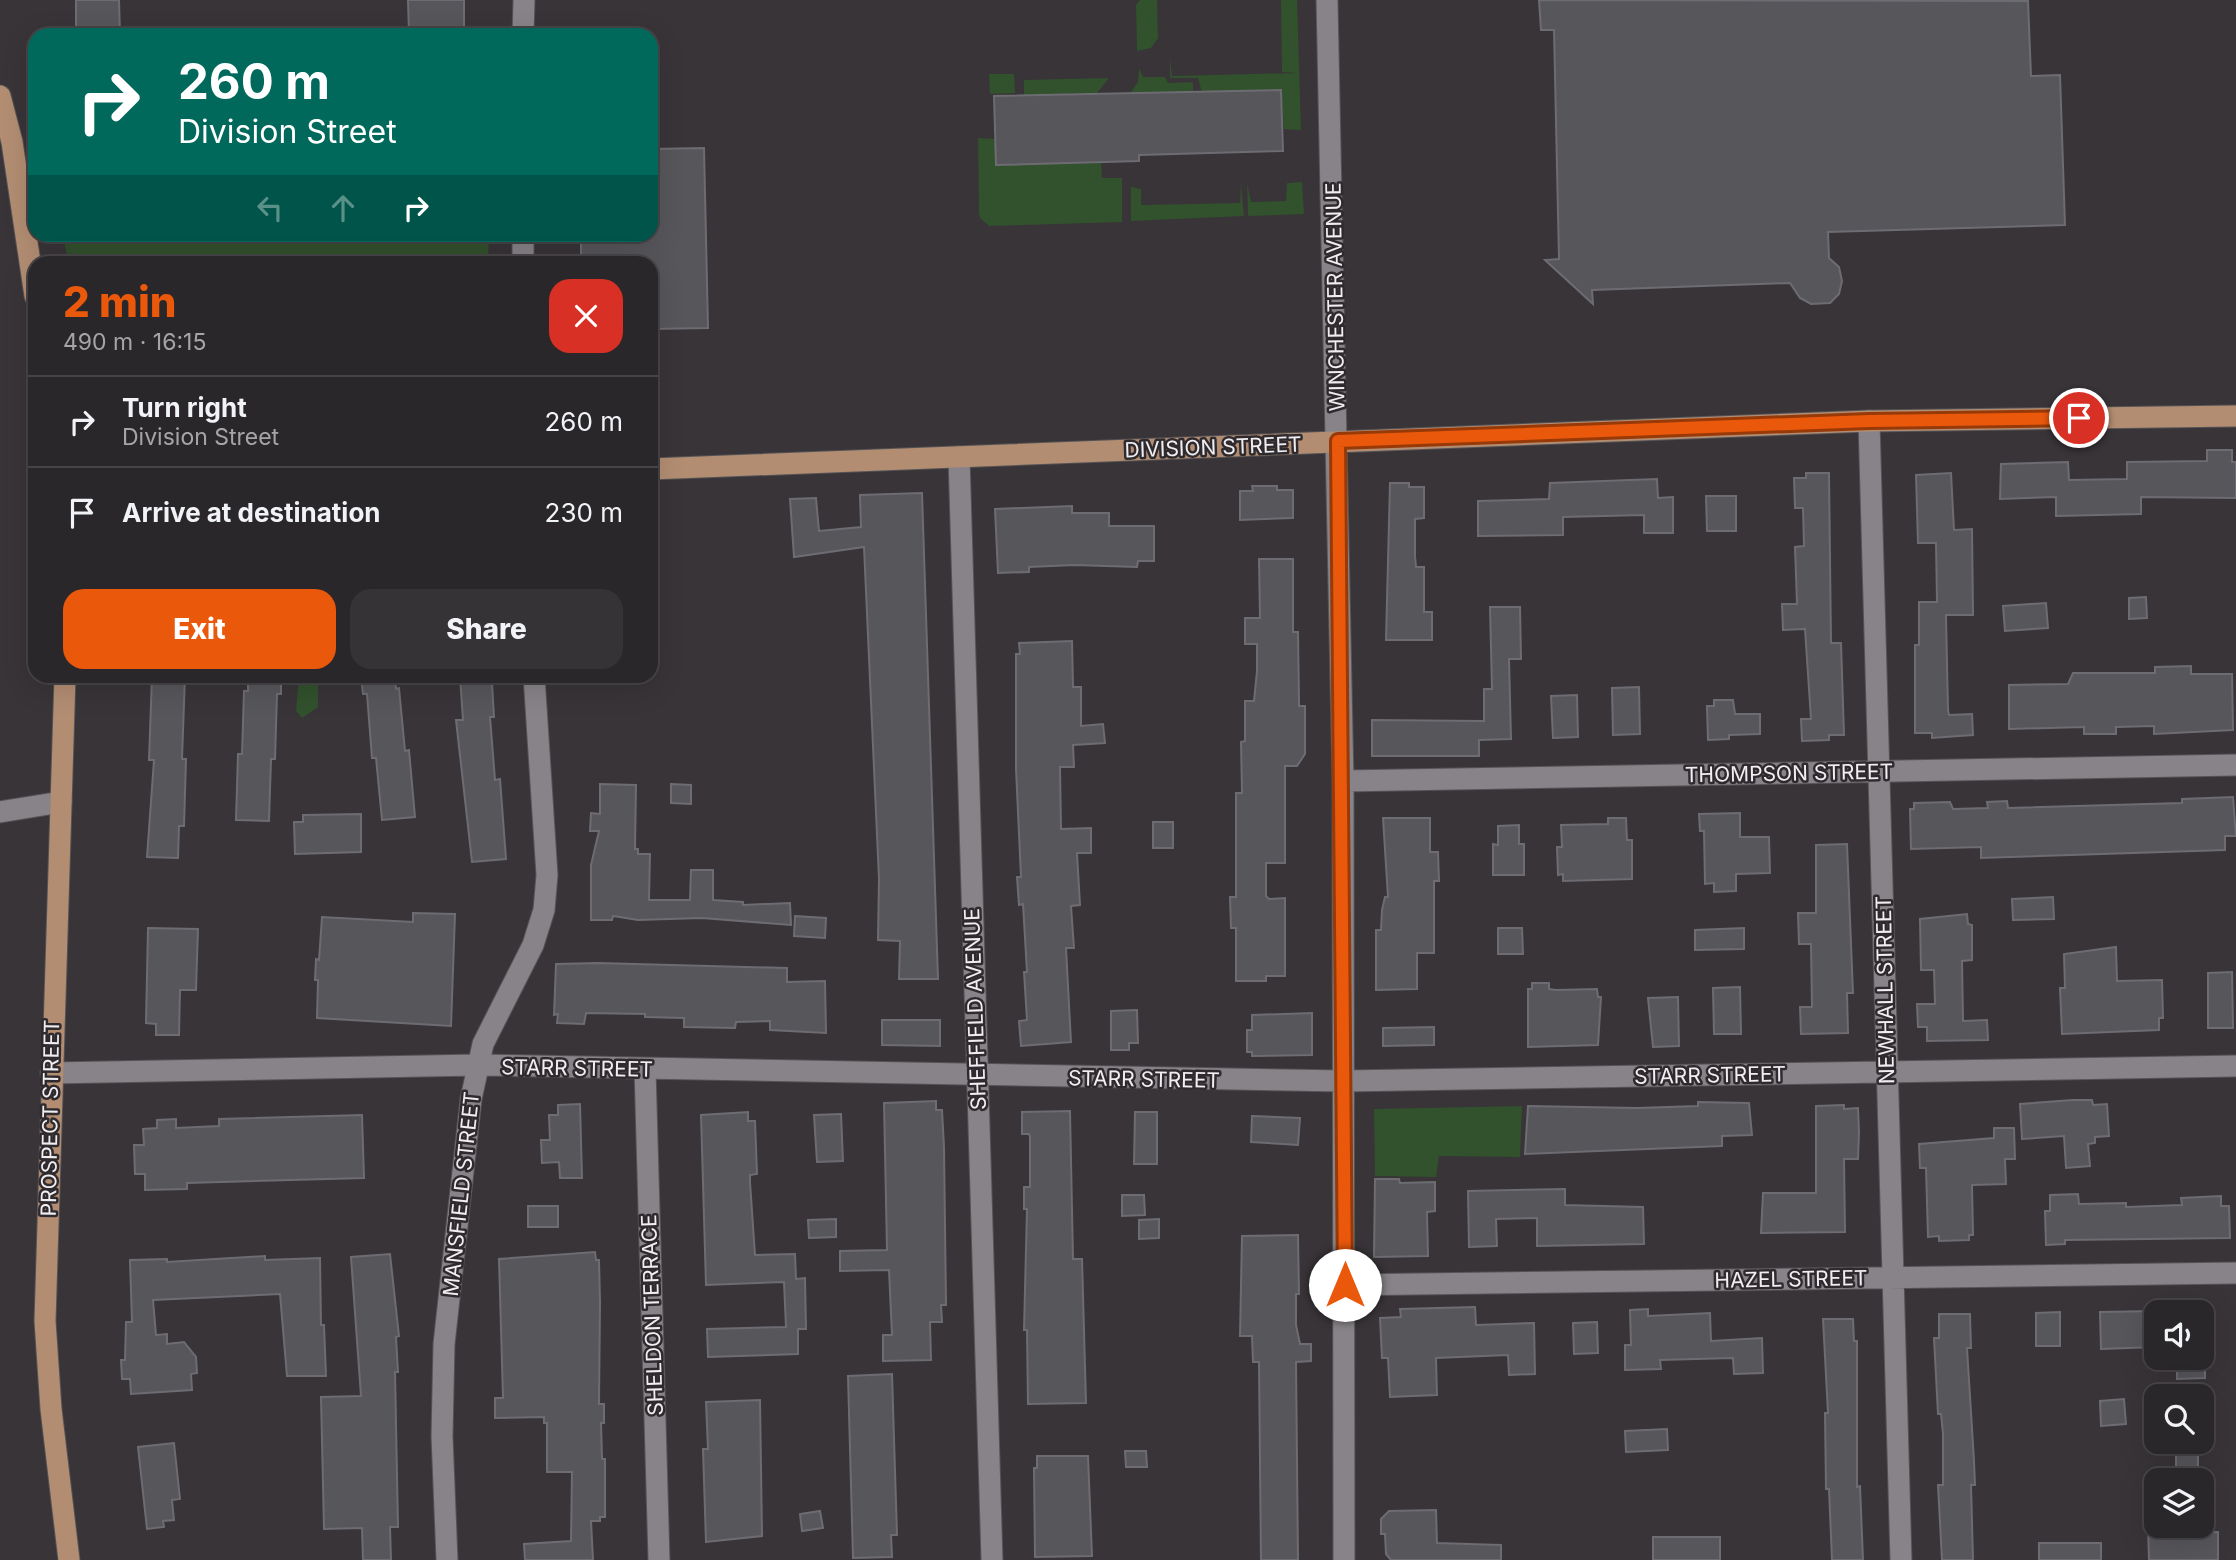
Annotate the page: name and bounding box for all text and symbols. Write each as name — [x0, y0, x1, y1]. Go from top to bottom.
text: 260 m — [178, 52, 330, 111]
icon: right — [63, 56, 154, 147]
text: Division Street — [178, 112, 397, 151]
street label: WINCHESTER AVENUE — [1321, 182, 1349, 412]
icon: left — [251, 189, 289, 227]
icon: ahead — [324, 189, 362, 227]
icon: right — [397, 189, 435, 227]
text: 2 min — [63, 276, 177, 327]
button: close — [549, 279, 623, 353]
text: 490 m · 16:15 — [63, 328, 206, 356]
pin — [2049, 388, 2109, 448]
text: Turn right — [122, 392, 247, 423]
icon: arrive — [2060, 399, 2098, 437]
icon: right — [63, 403, 101, 441]
text: 260 m — [545, 406, 623, 437]
text: Division Street — [122, 423, 279, 451]
street label: DIVISION STREET — [1124, 431, 1302, 463]
icon: arrive — [63, 494, 101, 532]
text: Arrive at destination — [122, 497, 381, 528]
text: 230 m — [545, 497, 623, 528]
button: Exit — [63, 589, 336, 669]
button: Share — [350, 589, 623, 669]
street label: THOMPSON STREET — [1685, 759, 1893, 787]
street label: NEWHALL STREET — [1871, 896, 1899, 1084]
street label: SHEFFIELD AVENUE — [959, 908, 991, 1110]
street label: PROSPECT STREET — [36, 1019, 64, 1217]
street label: STARR STREET — [501, 1054, 653, 1082]
street label: STARR STREET — [1634, 1061, 1786, 1089]
street label: STARR STREET — [1068, 1065, 1220, 1093]
street label: MANSFIELD STREET — [438, 1090, 484, 1298]
street label: SHELDON TERRACE — [636, 1214, 668, 1416]
position arrow — [1308, 1248, 1382, 1322]
street label: HAZEL STREET — [1714, 1265, 1868, 1293]
map controls — [2144, 1300, 2214, 1538]
button: sound — [2144, 1300, 2214, 1370]
button: search — [2144, 1384, 2214, 1454]
button: layers — [2144, 1468, 2214, 1538]

